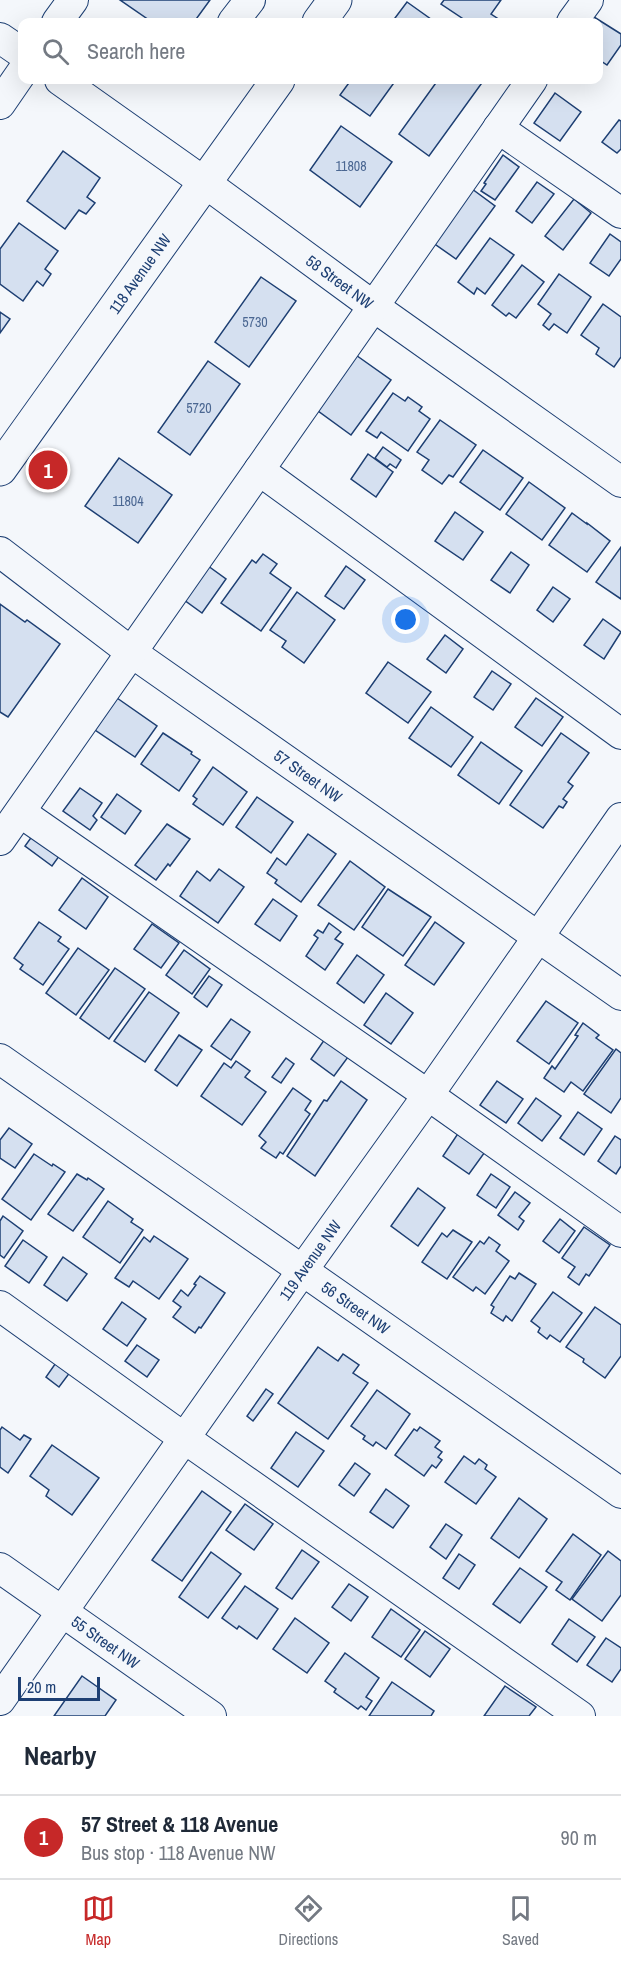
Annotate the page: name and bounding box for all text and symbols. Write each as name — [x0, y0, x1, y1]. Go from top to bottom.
search box — [18, 18, 603, 84]
icon: search — [39, 35, 72, 68]
text: Search here — [87, 36, 185, 66]
house number: 11808 — [335, 157, 367, 175]
street label: 118 Avenue NW — [103, 229, 176, 318]
street label: 58 Street NW — [302, 250, 379, 314]
house number: 5730 — [242, 313, 268, 331]
house number: 5720 — [186, 399, 212, 417]
pin: 1 — [28, 448, 68, 492]
house number: 11804 — [112, 492, 144, 510]
your location — [391, 605, 420, 634]
street label: 57 Street NW — [270, 744, 347, 808]
street label: 119 Avenue NW — [274, 1215, 346, 1305]
street label: 56 Street NW — [317, 1276, 395, 1340]
street label: 55 Street NW — [67, 1610, 145, 1674]
scale bar — [18, 1674, 100, 1702]
text: 20 m — [27, 1676, 56, 1698]
text: Nearby — [24, 1738, 96, 1773]
text: 57 Street & 118 Avenue — [81, 1809, 278, 1839]
text: 1 — [39, 1824, 48, 1851]
text: 90 m — [561, 1824, 597, 1851]
text: Bus stop · 118 Avenue NW — [81, 1839, 276, 1866]
tab: Map — [82, 1892, 115, 1950]
tab: Directions — [278, 1892, 338, 1950]
tab: Saved — [502, 1892, 539, 1950]

